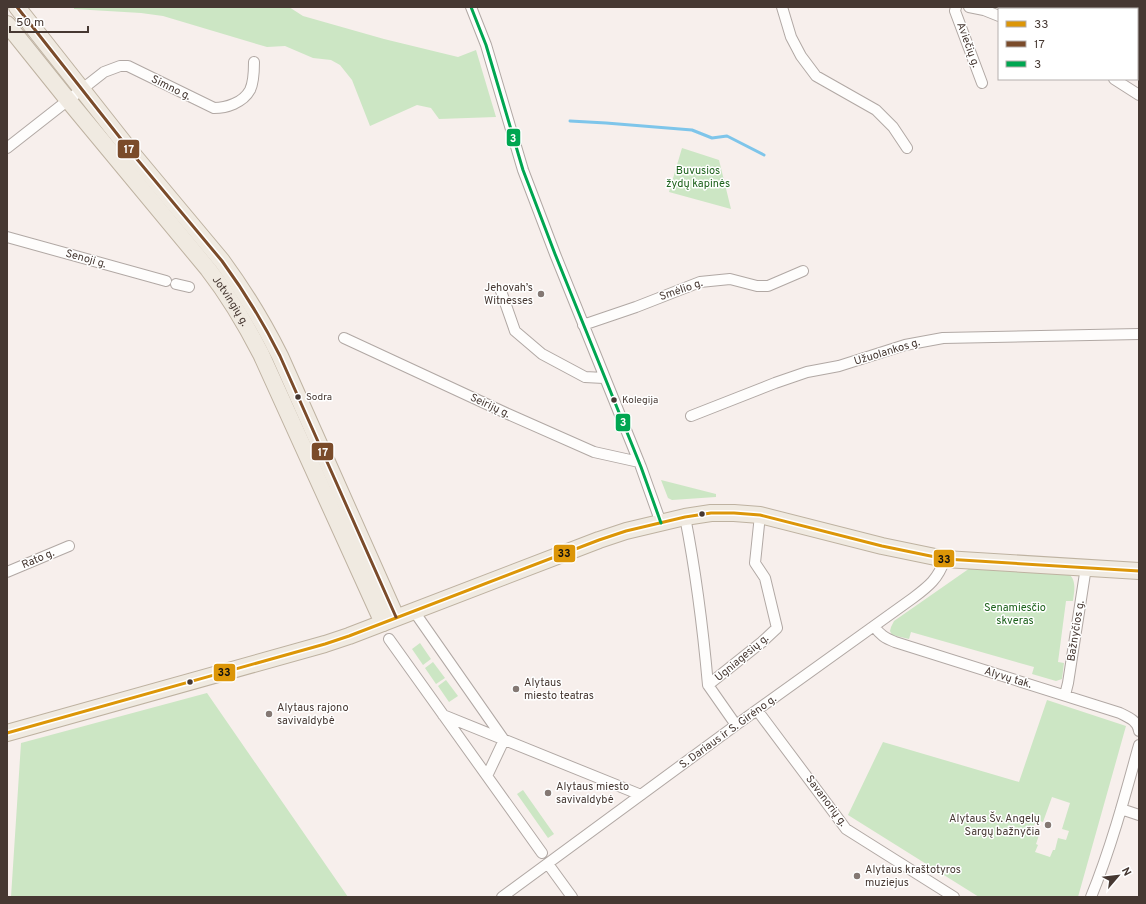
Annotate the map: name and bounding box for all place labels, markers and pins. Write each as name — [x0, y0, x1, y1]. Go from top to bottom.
place label: Jehovah’s Witnesses — [484, 281, 533, 308]
marker: Jehovah’s Witnesses — [536, 289, 546, 299]
place label: Sodra — [306, 391, 332, 404]
marker: Sodra — [293, 392, 303, 402]
place label: Kolegija — [622, 394, 658, 407]
marker: Kolegija — [609, 395, 619, 405]
unlabelled marker — [697, 509, 707, 519]
place label: Alytaus miesto teatras — [524, 676, 594, 703]
unlabelled marker — [185, 677, 195, 687]
marker: Alytaus miesto teatras — [511, 684, 521, 694]
place label: Alytaus rajono savivaldybė — [277, 701, 349, 728]
marker: Alytaus rajono savivaldybė — [264, 709, 274, 719]
place label: Alytaus miesto savivaldybė — [556, 780, 629, 807]
marker: Alytaus miesto savivaldybė — [543, 788, 553, 798]
place label: Alytaus Šv. Angelų Sargų bažnyčia — [949, 811, 1040, 839]
marker: Alytaus Šv. Angelų Sargų bažnyčia — [1043, 820, 1053, 830]
place label: Alytaus kraštotyros muziejus — [865, 863, 961, 890]
marker: Alytaus kraštotyros muziejus — [852, 871, 862, 881]

